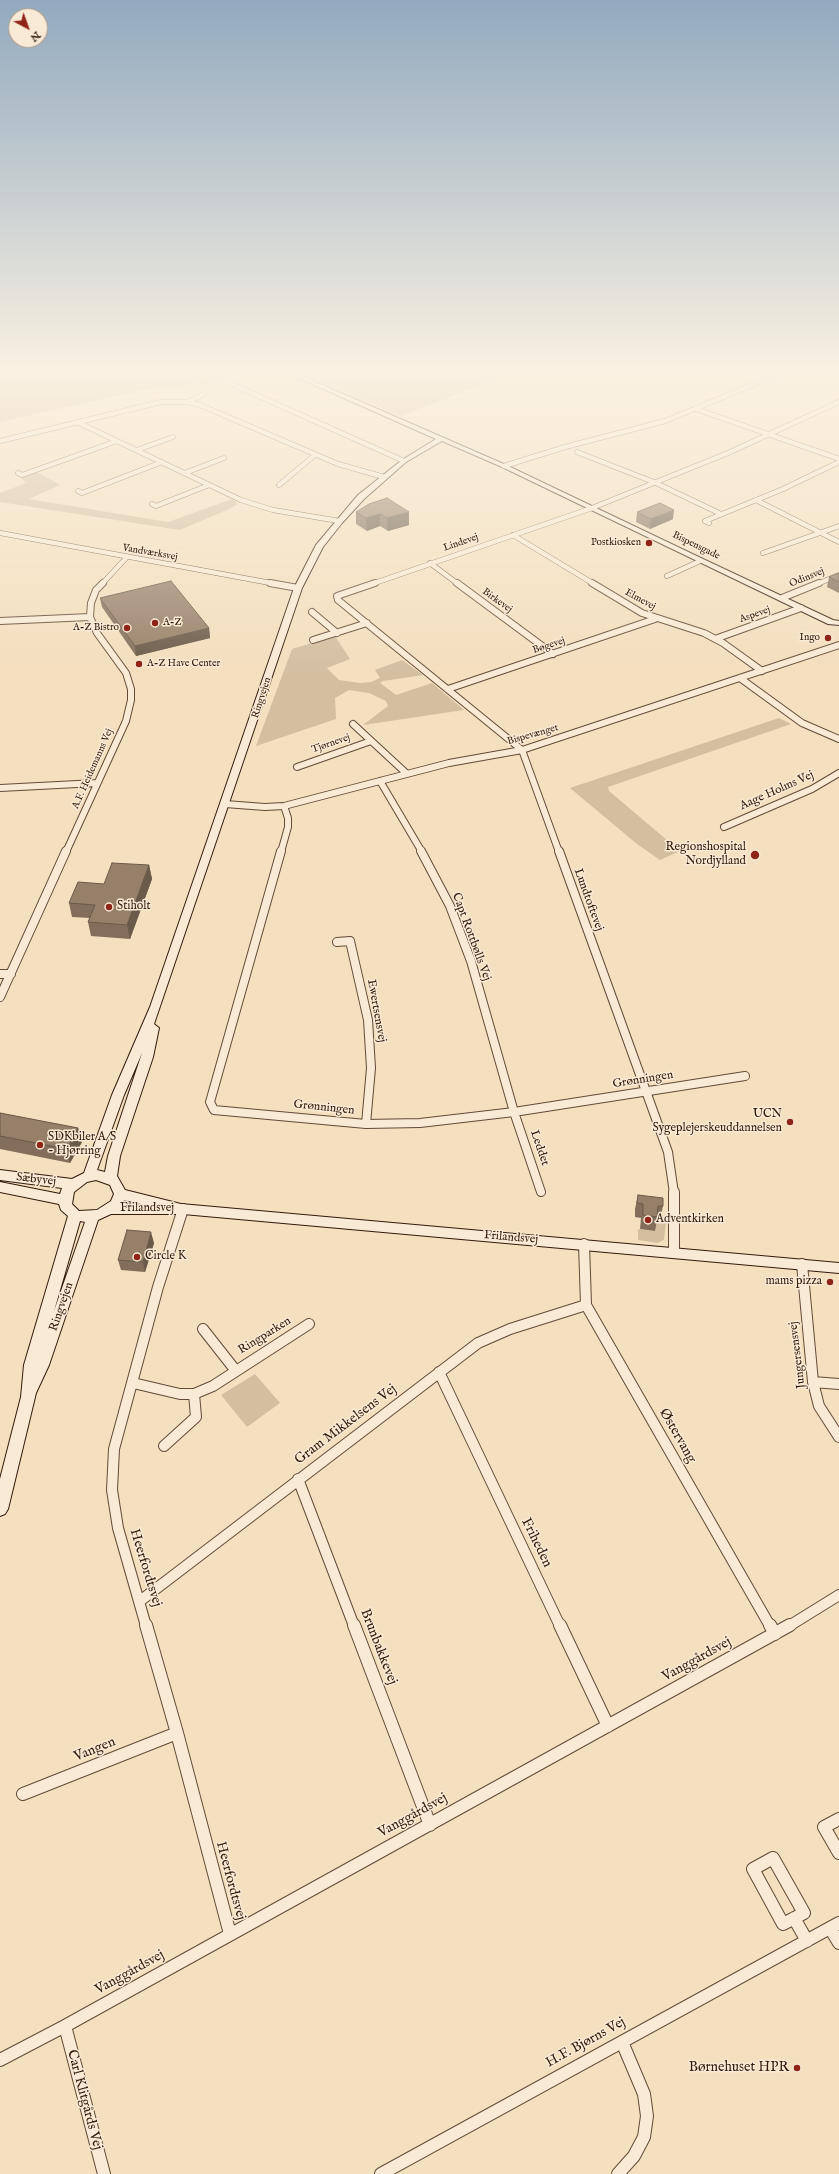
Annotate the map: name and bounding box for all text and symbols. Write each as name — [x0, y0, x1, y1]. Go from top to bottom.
north arrow — [8, 8, 48, 48]
text: N — [27, 28, 43, 45]
street label: Bispensgade — [670, 529, 722, 563]
street label: Lindevej — [442, 531, 480, 555]
place label: Postkiosken — [591, 537, 641, 549]
marker: Postkiosken — [644, 538, 654, 548]
street label: Vandværksvej — [122, 542, 178, 564]
street label: Odinsvej — [788, 566, 826, 590]
street label: Birkevej — [480, 586, 514, 616]
street label: Elmevej — [623, 587, 657, 613]
street label: Aspevej — [738, 604, 772, 626]
place label: A-Z — [163, 617, 181, 629]
marker: A-Z — [150, 618, 160, 628]
place label: A-Z Bistro — [73, 622, 119, 634]
marker: A-Z Bistro — [122, 623, 132, 633]
place label: Ingo — [800, 632, 820, 644]
marker: Ingo — [823, 633, 833, 643]
street label: Bøgevej — [531, 635, 567, 657]
place label: A-Z Have Center — [147, 658, 220, 670]
marker: A-Z Have Center — [134, 659, 144, 669]
street label: Ringvejen — [250, 676, 274, 720]
street label: Bispevænget — [506, 722, 560, 748]
street label: A.F. Heidemanns Vej — [70, 727, 116, 811]
street label: Tjørnevej — [310, 732, 352, 756]
street label: Aage Holms Vej — [738, 768, 816, 814]
place label: Regionshospital Nordjylland — [665, 841, 746, 869]
marker: Regionshospital Nordjylland — [749, 849, 761, 861]
street label: Lundtoftevej — [570, 867, 606, 933]
street label: Capt Rottbølls Vej — [448, 891, 494, 983]
place label: Stiholt — [117, 900, 151, 914]
marker: Stiholt — [104, 902, 114, 912]
street label: Ewertsensvej — [363, 978, 389, 1044]
street label: Grønningen — [612, 1068, 674, 1092]
street label: Grønningen — [293, 1098, 355, 1118]
place label: UCN Sygeplejerskeuddannelsen — [652, 1108, 782, 1136]
marker: UCN Sygeplejerskeuddannelsen — [785, 1117, 795, 1127]
street label: Leddet — [526, 1128, 552, 1168]
place label: SDKbiler A/S - Hjørring — [48, 1131, 116, 1159]
marker: SDKbiler A/S - Hjørring — [35, 1140, 45, 1150]
street label: Sæbyvej — [15, 1170, 57, 1190]
street label: Frilandsvej — [120, 1202, 174, 1216]
place label: Adventkirken — [656, 1213, 724, 1227]
marker: Adventkirken — [643, 1215, 653, 1225]
street label: Frilandsvej — [483, 1228, 539, 1248]
place label: Circle K — [145, 1250, 186, 1264]
marker: Circle K — [132, 1252, 142, 1262]
place label: mams pizza — [765, 1275, 822, 1289]
marker: mams pizza — [825, 1277, 835, 1287]
street label: Ringvejen — [47, 1281, 77, 1333]
street label: Ringparken — [236, 1314, 294, 1358]
street label: Jungersensvej — [787, 1321, 809, 1389]
street label: Gram Mikkelsens Vej — [292, 1381, 400, 1469]
street label: Østervang — [655, 1406, 699, 1466]
street label: Friheden — [517, 1516, 555, 1570]
street label: Heerfordtsvej — [125, 1527, 165, 1609]
street label: Brunbakkevej — [356, 1607, 400, 1687]
street label: Vanggårdsvej — [660, 1634, 734, 1686]
street label: Vangen — [72, 1734, 118, 1766]
street label: Vanggårdsvej — [376, 1790, 450, 1842]
street label: Heerfordtsvej — [211, 1840, 249, 1922]
street label: Vanggårdsvej — [93, 1947, 167, 1999]
street label: H.F. Bjørns Vej — [543, 2014, 629, 2072]
street label: Carl Klitgårds Vej — [63, 2048, 105, 2152]
place label: Børnehuset HPR — [689, 2060, 789, 2076]
marker: Børnehuset HPR — [792, 2063, 802, 2073]

